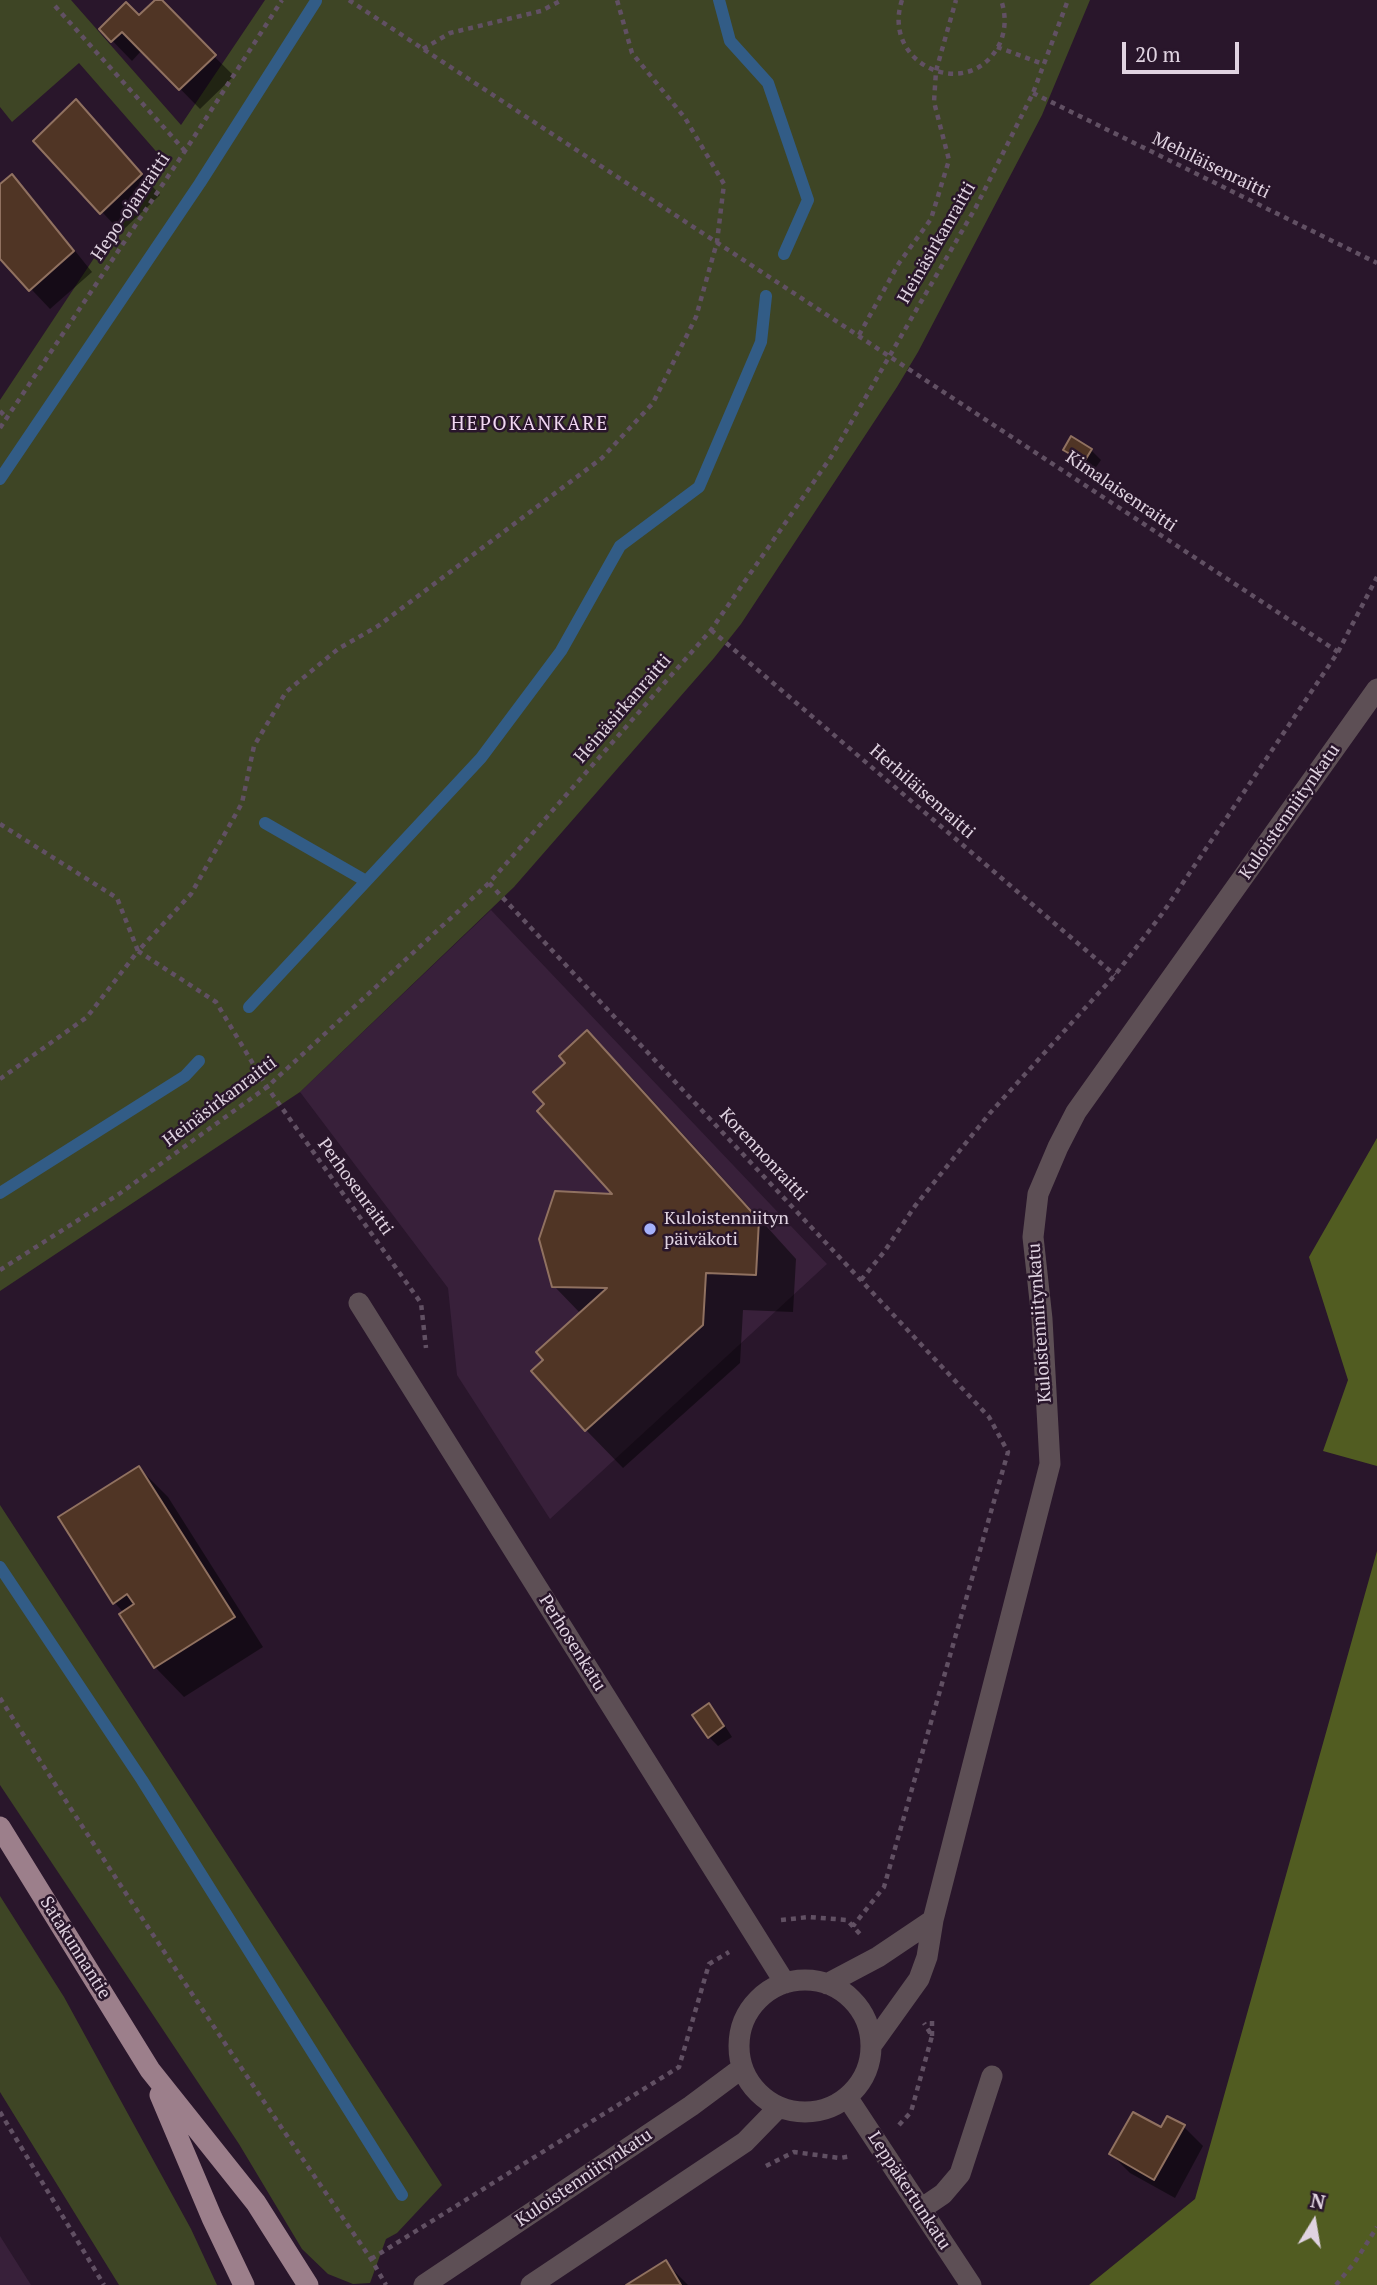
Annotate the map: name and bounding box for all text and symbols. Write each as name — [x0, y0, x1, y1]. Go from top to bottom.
scale bar — [1125, 28, 1242, 72]
text: 20 m — [1135, 40, 1181, 68]
street label: Mehiläisenraitti — [1149, 128, 1273, 204]
street label: Hepo-ojanraitti — [87, 149, 175, 265]
street label: Heinäsirkanraitti — [893, 178, 981, 308]
district label: HEPOKANKARE — [452, 414, 608, 436]
street label: Kimalaisenraitti — [1061, 447, 1181, 537]
street label: Heinäsirkanraitti — [570, 650, 676, 768]
street label: Herhiläisenraitti — [865, 740, 979, 844]
street label: Kuloistenniitynkatu — [1235, 740, 1345, 884]
street label: Heinäsirkanraitti — [159, 1052, 281, 1152]
street label: Korennonraitti — [715, 1104, 811, 1206]
street label: Perhosenraitti — [313, 1134, 397, 1240]
place label: Kuloistenniityn päiväkoti — [664, 1208, 789, 1250]
marker: Kuloistenniityn päiväkoti — [642, 1221, 658, 1237]
street label: Kuloistenniitynkatu — [1024, 1242, 1056, 1404]
street label: Perhosenkatu — [534, 1591, 610, 1695]
street label: Satakunnantie — [35, 1893, 115, 2003]
street label: Kuloistenniitynkatu — [512, 2124, 656, 2232]
street label: Leppäkertunkatu — [863, 2128, 955, 2254]
north arrow — [1279, 2187, 1349, 2257]
text: N — [1309, 2187, 1328, 2215]

